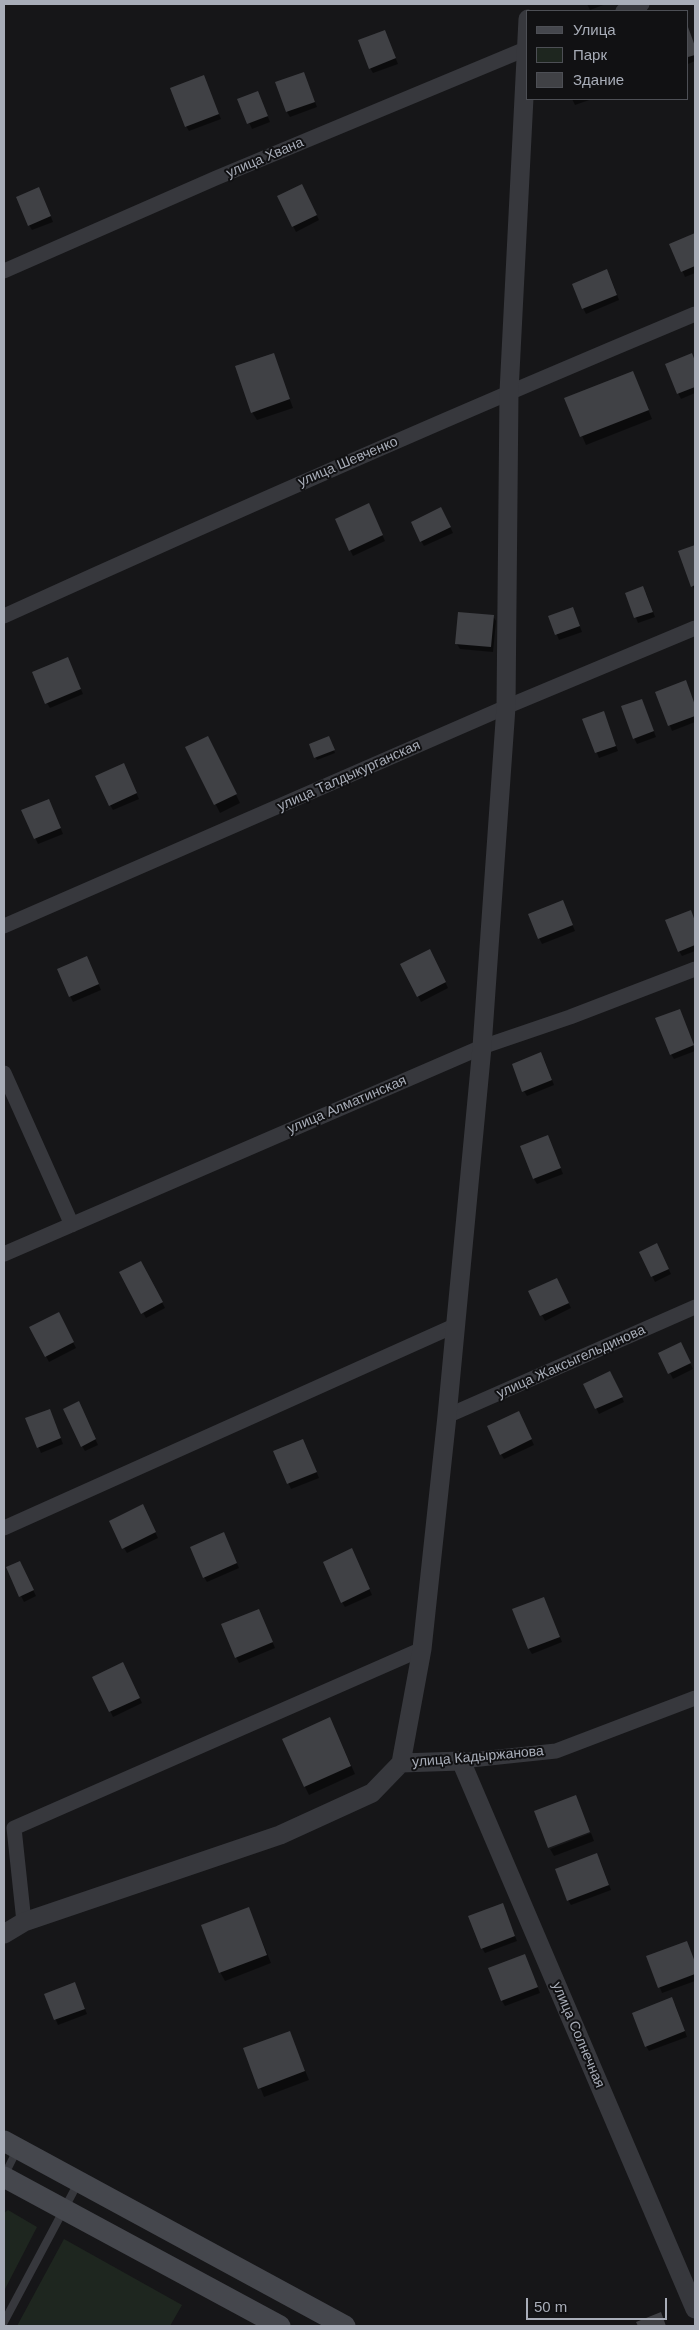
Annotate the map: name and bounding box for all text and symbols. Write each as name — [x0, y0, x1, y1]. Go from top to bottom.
legend — [526, 10, 689, 100]
text: Улица — [573, 21, 616, 38]
text: Парк — [573, 46, 607, 63]
text: Здание — [573, 71, 624, 88]
street label: улица Хвана — [224, 134, 306, 182]
street label: улица Шевченко — [296, 433, 400, 491]
street label: улица Талдыкурганская — [275, 737, 423, 815]
street label: улица Алматинская — [285, 1072, 409, 1138]
street label: улица Жаксыгельдинова — [494, 1322, 648, 1402]
street label: улица Кадыржанова — [411, 1743, 545, 1771]
street label: улица Солнечная — [548, 1979, 608, 2091]
scale bar — [529, 2288, 670, 2320]
text: 50 m — [534, 2298, 567, 2315]

